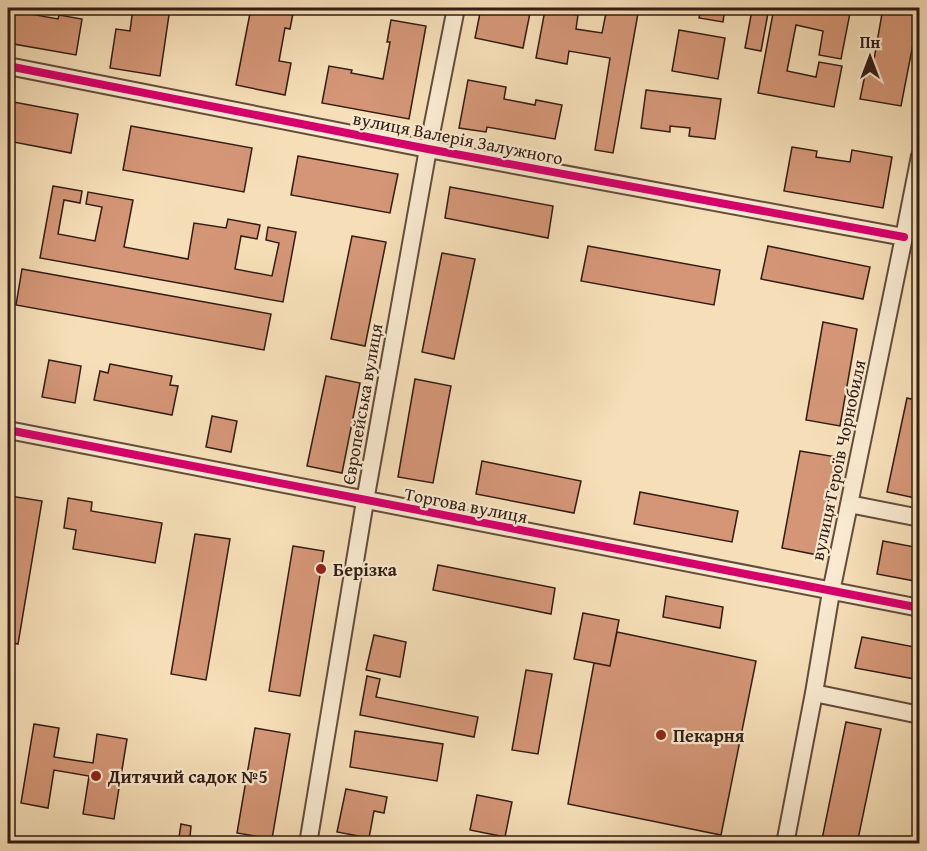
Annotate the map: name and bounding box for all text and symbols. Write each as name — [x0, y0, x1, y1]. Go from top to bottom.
north arrow — [840, 27, 900, 87]
text: Пн — [860, 30, 880, 54]
street label: вулиця Валерія Залужного — [351, 104, 565, 172]
street label: Європейська вулиця — [335, 321, 389, 487]
street label: вулиця Героїв Чорнобиля — [804, 357, 872, 563]
street label: Торгова вулиця — [402, 480, 530, 530]
place label: Берізка — [333, 556, 398, 583]
marker: Берізка — [314, 562, 328, 576]
place label: Пекарня — [673, 722, 745, 749]
marker: Пекарня — [654, 728, 668, 742]
place label: Дитячий садок №5 — [107, 763, 268, 790]
marker: Дитячий садок №5 — [89, 769, 103, 783]

